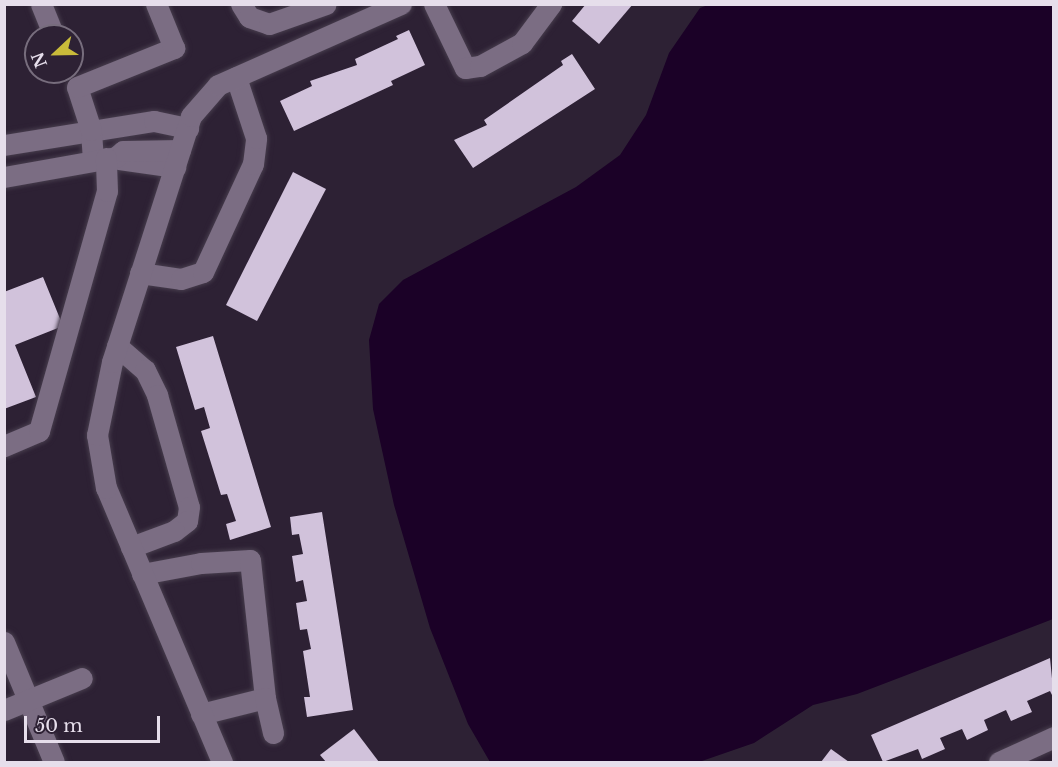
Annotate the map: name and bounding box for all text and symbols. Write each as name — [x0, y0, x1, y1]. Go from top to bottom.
north arrow — [24, 24, 84, 84]
text: N — [27, 49, 51, 71]
scale bar — [27, 704, 164, 742]
text: 50 m — [35, 715, 83, 737]

